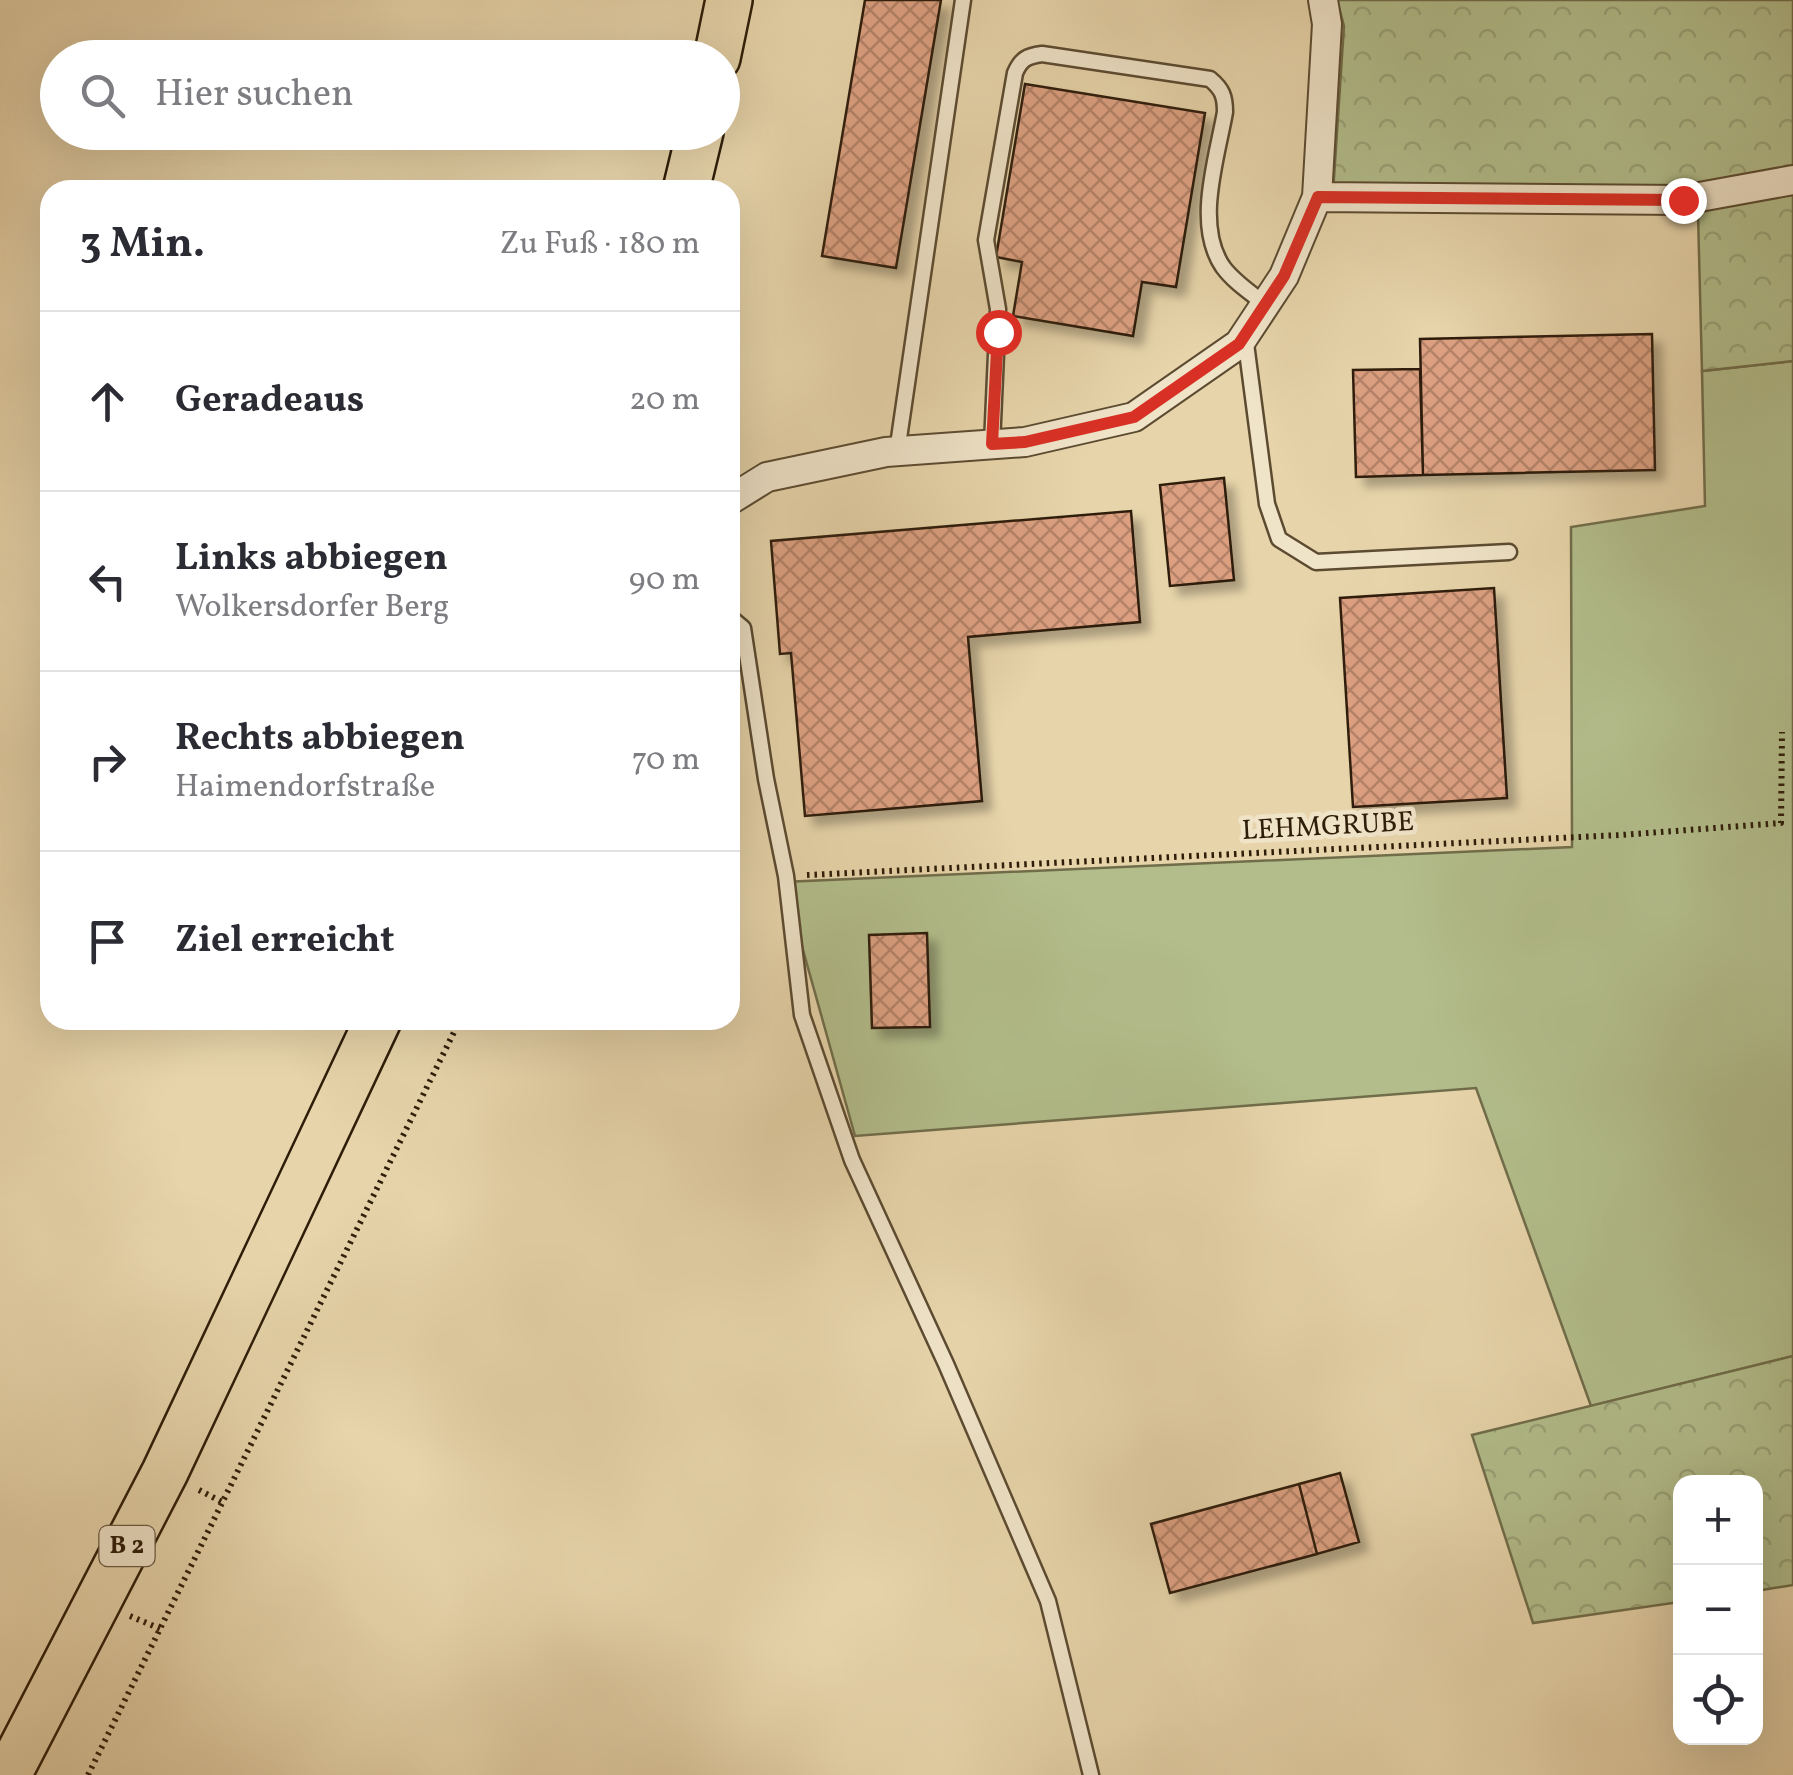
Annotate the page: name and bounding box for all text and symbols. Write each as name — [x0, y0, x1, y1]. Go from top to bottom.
search box — [40, 40, 740, 150]
icon: search — [75, 68, 130, 123]
text: Hier suchen — [155, 69, 354, 122]
route end — [1661, 178, 1707, 224]
text: 3 Min. — [80, 216, 205, 275]
text: Zu Fuß · 180 m — [499, 223, 700, 267]
route start — [976, 310, 1022, 356]
icon: ahead — [80, 374, 135, 429]
text: Geradeaus — [175, 375, 364, 428]
text: 20 m — [629, 379, 700, 423]
text: Links abbiegen — [175, 533, 448, 586]
icon: left — [80, 554, 135, 609]
text: 90 m — [629, 559, 700, 603]
text: Wolkersdorfer Berg — [175, 586, 449, 630]
text: Rechts abbiegen — [175, 713, 465, 766]
icon: right — [80, 734, 135, 789]
text: 70 m — [632, 739, 700, 783]
text: Haimendorfstraße — [175, 766, 435, 810]
street label: LEHMGRUBE — [1241, 803, 1415, 851]
icon: arrive — [80, 914, 135, 969]
text: Ziel erreicht — [175, 915, 395, 968]
map controls — [1673, 1475, 1763, 1745]
button: + — [1673, 1475, 1763, 1565]
road number: B 2 — [100, 1526, 154, 1566]
button: − — [1673, 1565, 1763, 1655]
button: locate — [1673, 1655, 1763, 1745]

